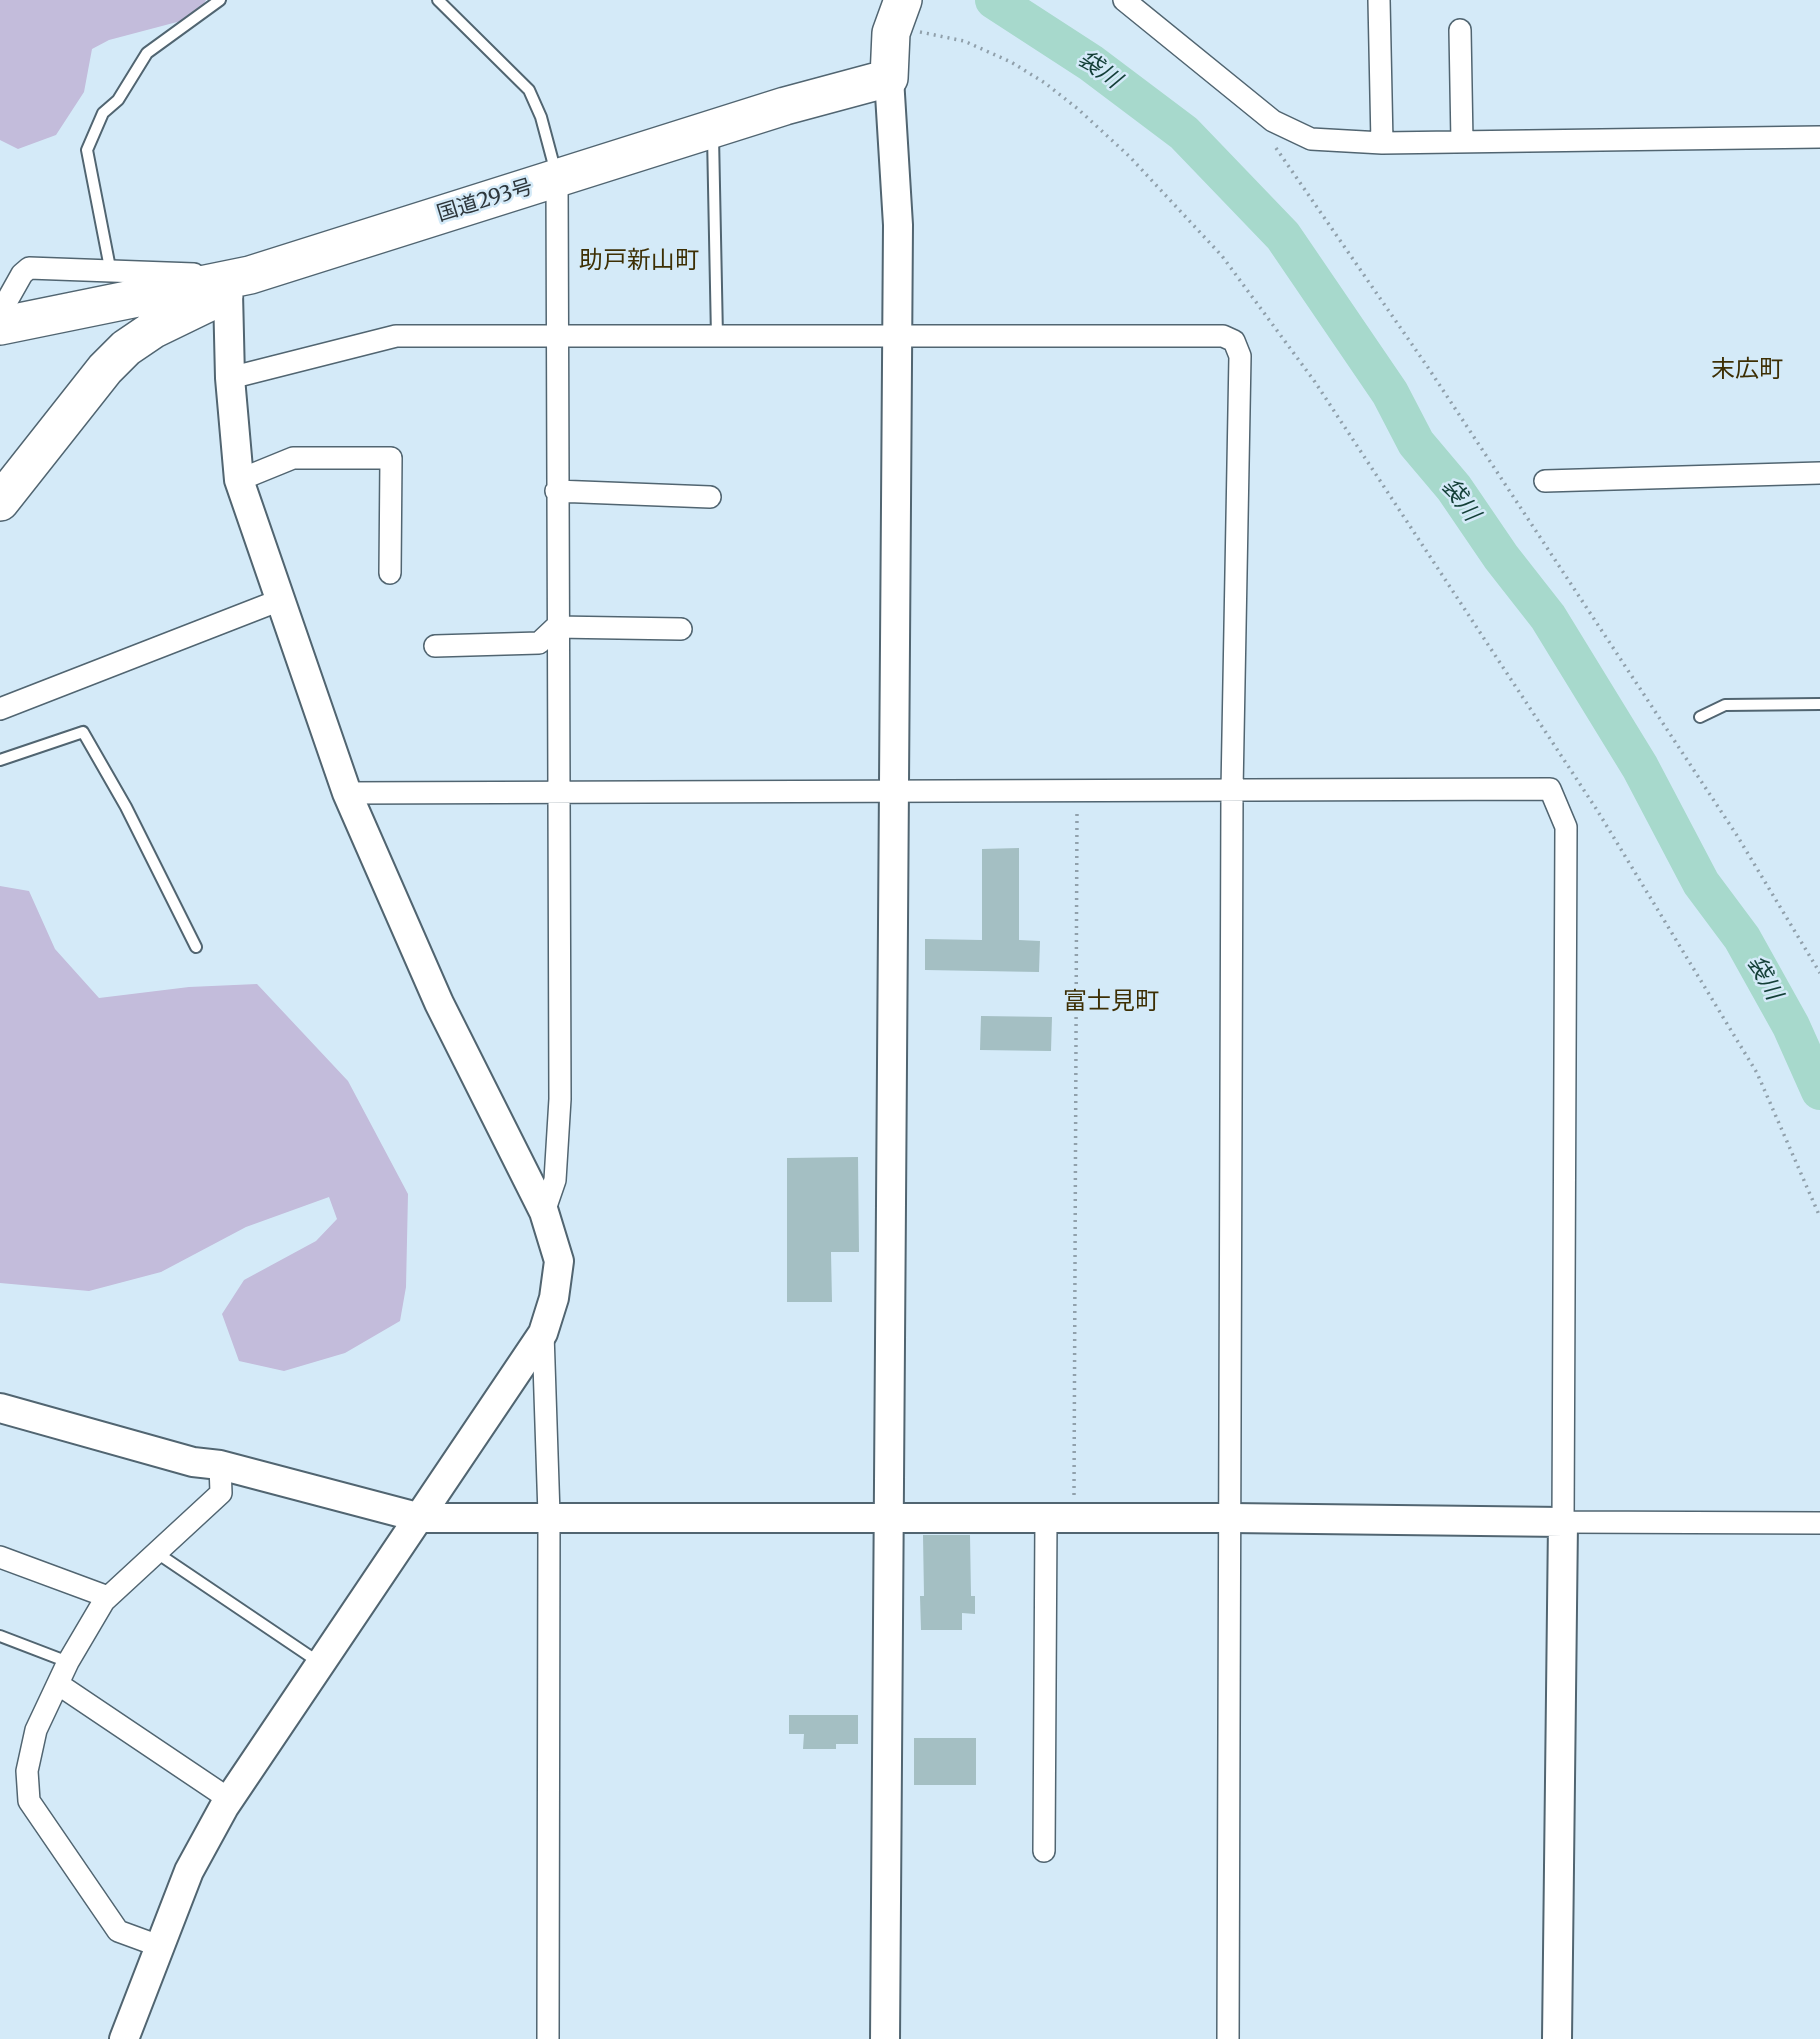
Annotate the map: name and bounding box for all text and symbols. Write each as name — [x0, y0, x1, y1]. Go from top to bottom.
water label: 袋川 — [1072, 45, 1126, 95]
street label: 国道293号 — [434, 175, 536, 227]
district label: 助戸新山町 — [579, 247, 699, 275]
district label: 末広町 — [1711, 356, 1783, 384]
water label: 袋川 — [1435, 473, 1485, 527]
water label: 袋川 — [1741, 951, 1787, 1005]
district label: 富士見町 — [1063, 988, 1159, 1016]

